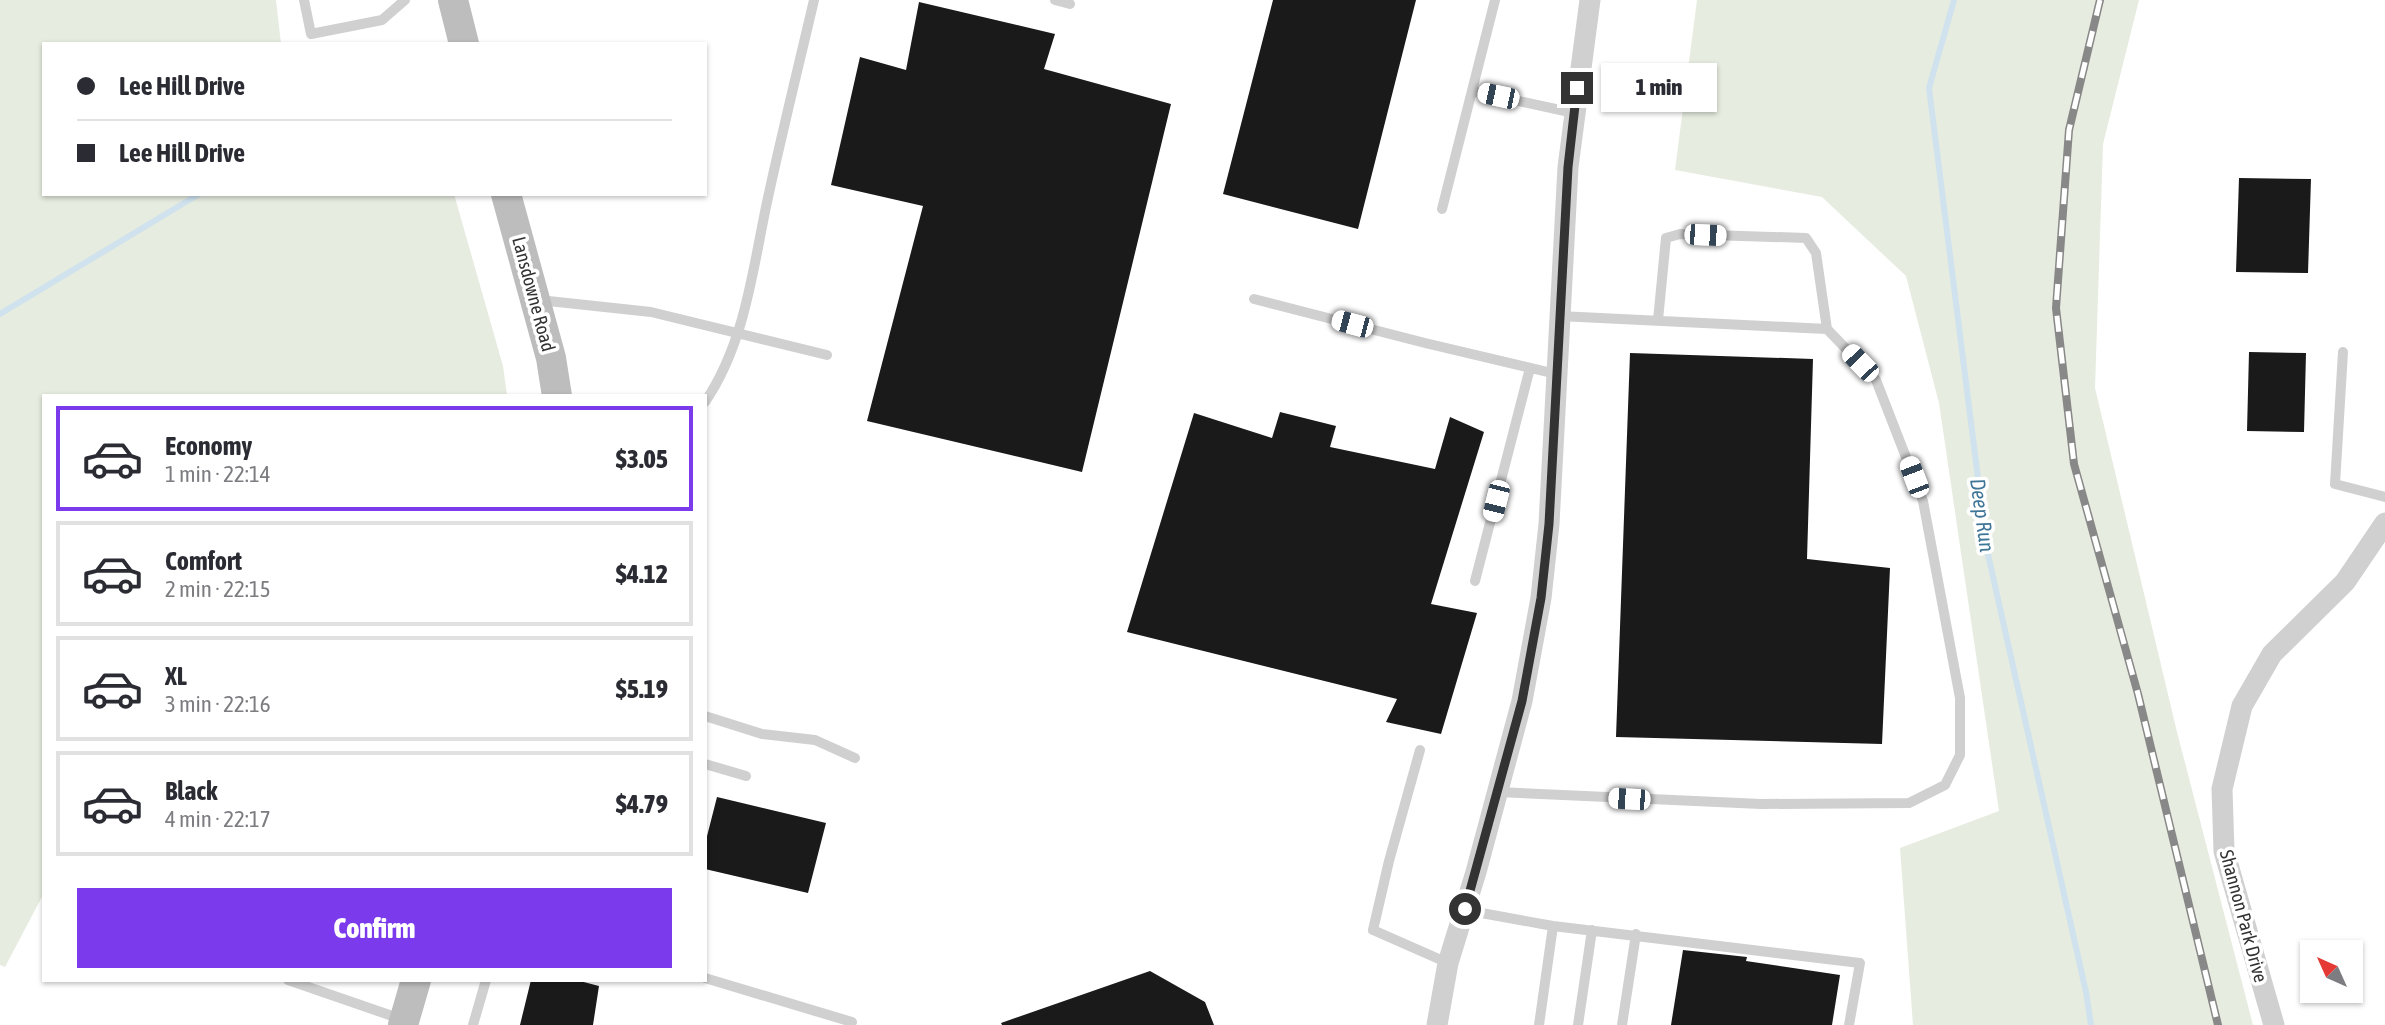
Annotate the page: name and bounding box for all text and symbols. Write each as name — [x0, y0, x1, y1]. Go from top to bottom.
callout: 1 min — [1602, 64, 1717, 112]
text: Lee Hill Drive — [119, 71, 245, 101]
route end — [1561, 72, 1593, 104]
text: 1 min — [1636, 74, 1682, 100]
car — [1476, 81, 1521, 111]
text: Lee Hill Drive — [119, 138, 245, 168]
car — [1684, 224, 1727, 246]
street label: Lansdowne Road — [508, 234, 560, 354]
car — [1329, 308, 1376, 340]
car — [1838, 341, 1883, 385]
icon: car — [81, 427, 144, 490]
text: Economy — [165, 431, 252, 461]
text: $3.05 — [616, 444, 668, 474]
car — [1897, 454, 1932, 500]
text: 1 min · 22:14 — [165, 461, 271, 487]
water label: Deep Run — [1966, 477, 2000, 553]
car — [1481, 478, 1512, 524]
icon: car — [81, 542, 144, 605]
text: Comfort — [165, 546, 242, 576]
text: $4.12 — [616, 559, 668, 589]
text: 2 min · 22:15 — [165, 576, 271, 602]
icon: car — [81, 657, 144, 720]
text: XL — [165, 661, 187, 691]
text: $5.19 — [616, 674, 668, 704]
text: 3 min · 22:16 — [165, 691, 271, 717]
icon: car — [81, 772, 144, 835]
text: Black — [165, 776, 217, 806]
car — [1608, 787, 1651, 811]
text: $4.79 — [616, 789, 668, 819]
text: 4 min · 22:17 — [165, 806, 271, 832]
street label: Shannon Park Drive — [2216, 847, 2272, 985]
button: Confirm — [77, 888, 672, 968]
route start — [1449, 893, 1481, 925]
north arrow — [2300, 940, 2362, 1003]
map controls — [2300, 940, 2363, 1003]

